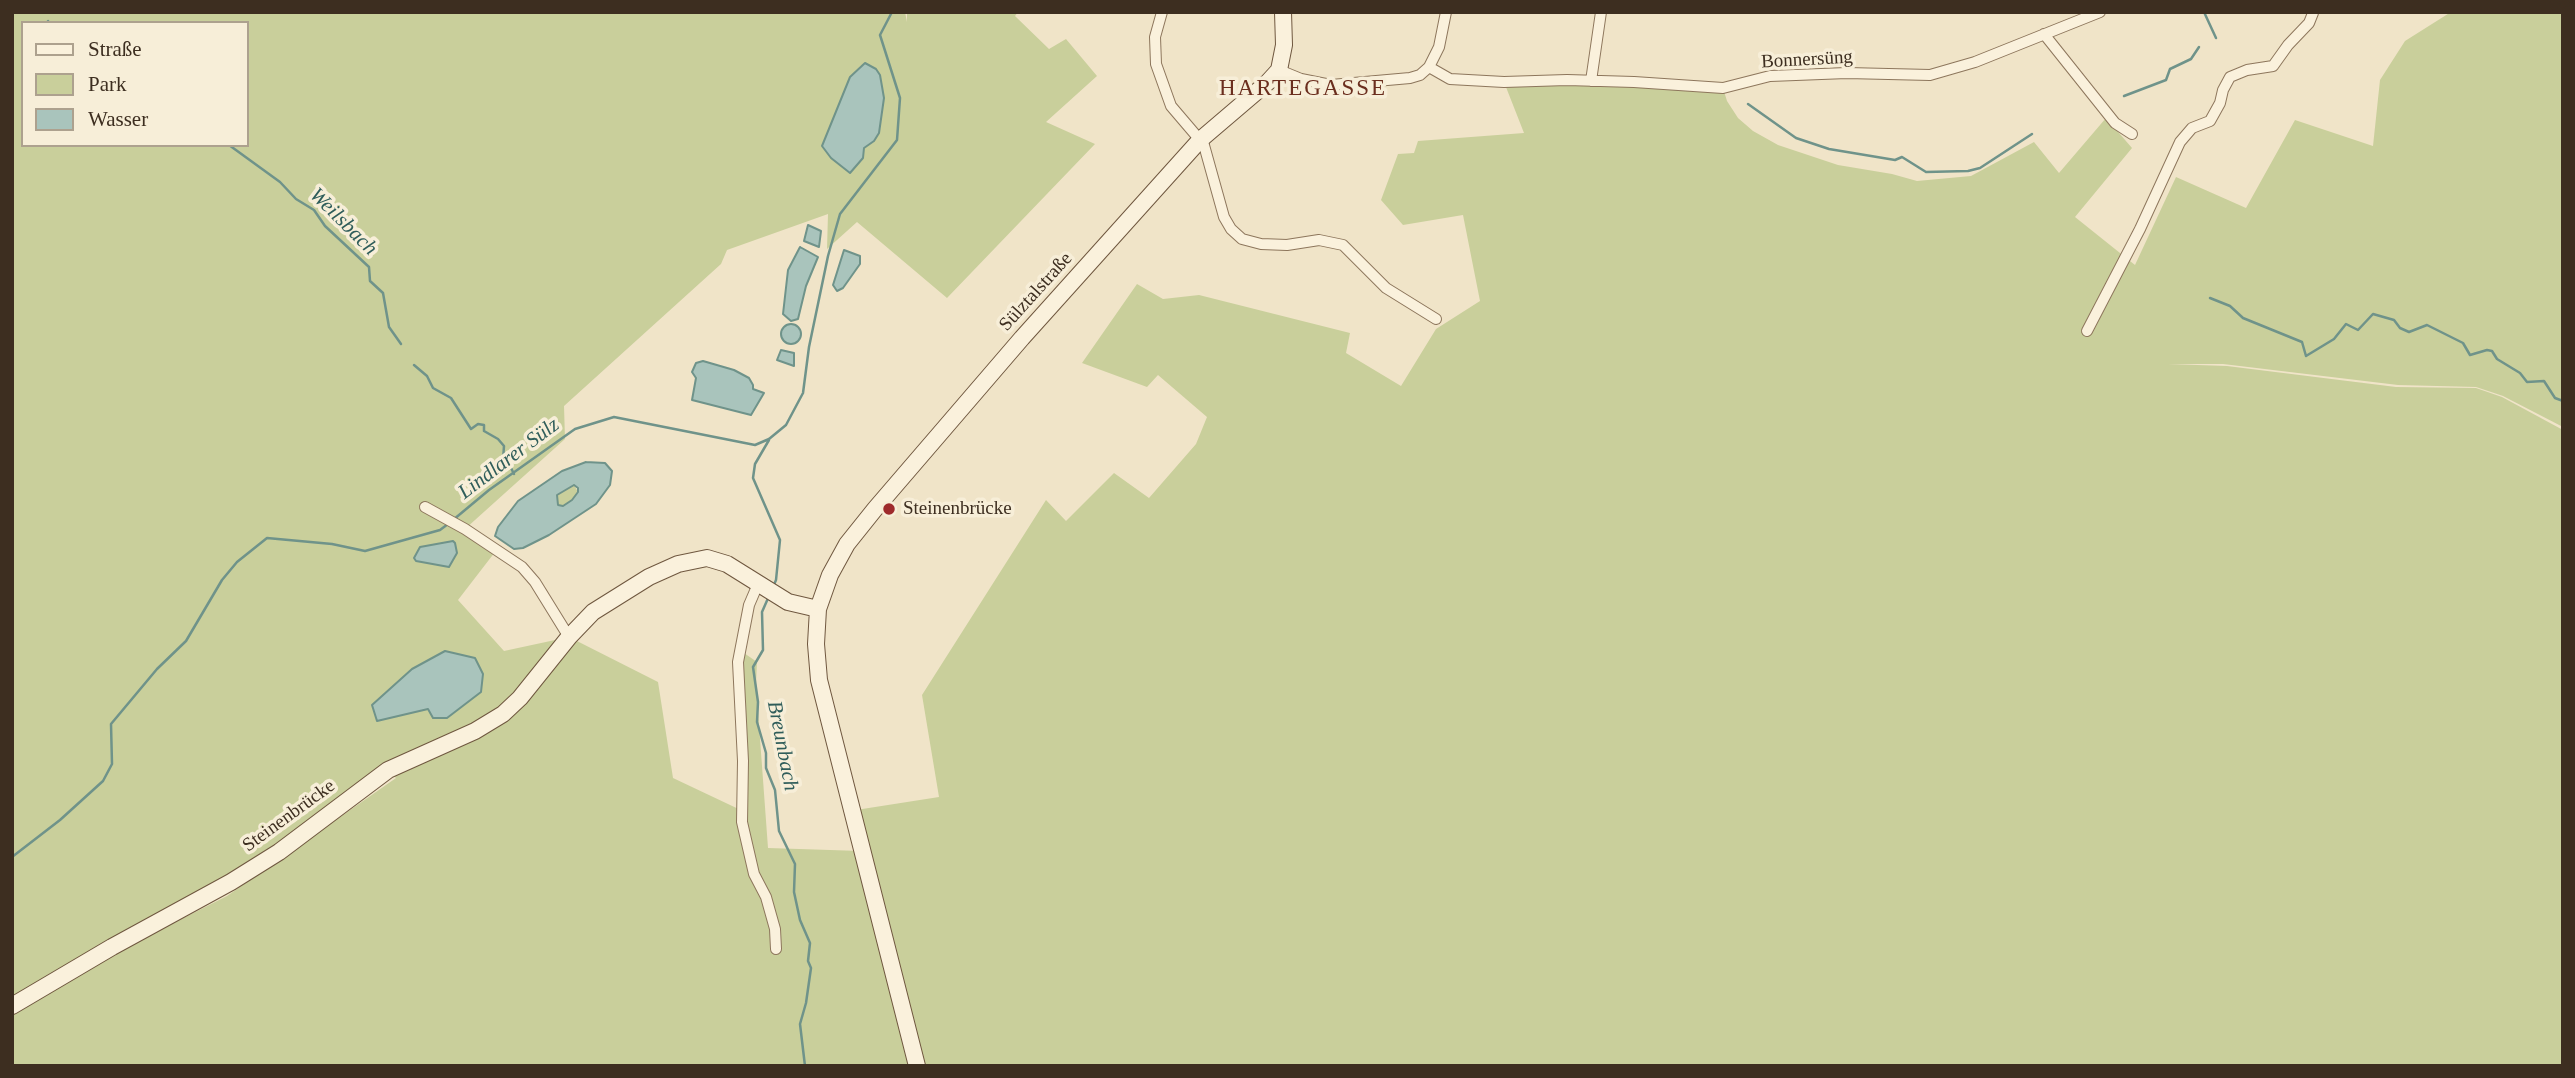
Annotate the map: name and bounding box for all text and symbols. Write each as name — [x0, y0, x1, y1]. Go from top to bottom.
legend — [21, 21, 248, 147]
text: Straße — [88, 37, 142, 61]
street label: Bonnersüng — [1761, 46, 1853, 74]
text: Park — [88, 72, 127, 96]
district label: HARTEGASSE — [1220, 75, 1386, 103]
text: Wasser — [88, 107, 148, 131]
water label: Weilsbach — [304, 183, 382, 261]
street label: Sülztalstraße — [995, 248, 1077, 336]
water label: Lindlarer Sülz — [454, 413, 564, 505]
place label: Steinenbrücke — [903, 498, 1012, 520]
marker: Steinenbrücke — [881, 501, 897, 517]
water label: Breunbach — [761, 699, 803, 793]
street label: Steinenbrücke — [238, 775, 340, 857]

